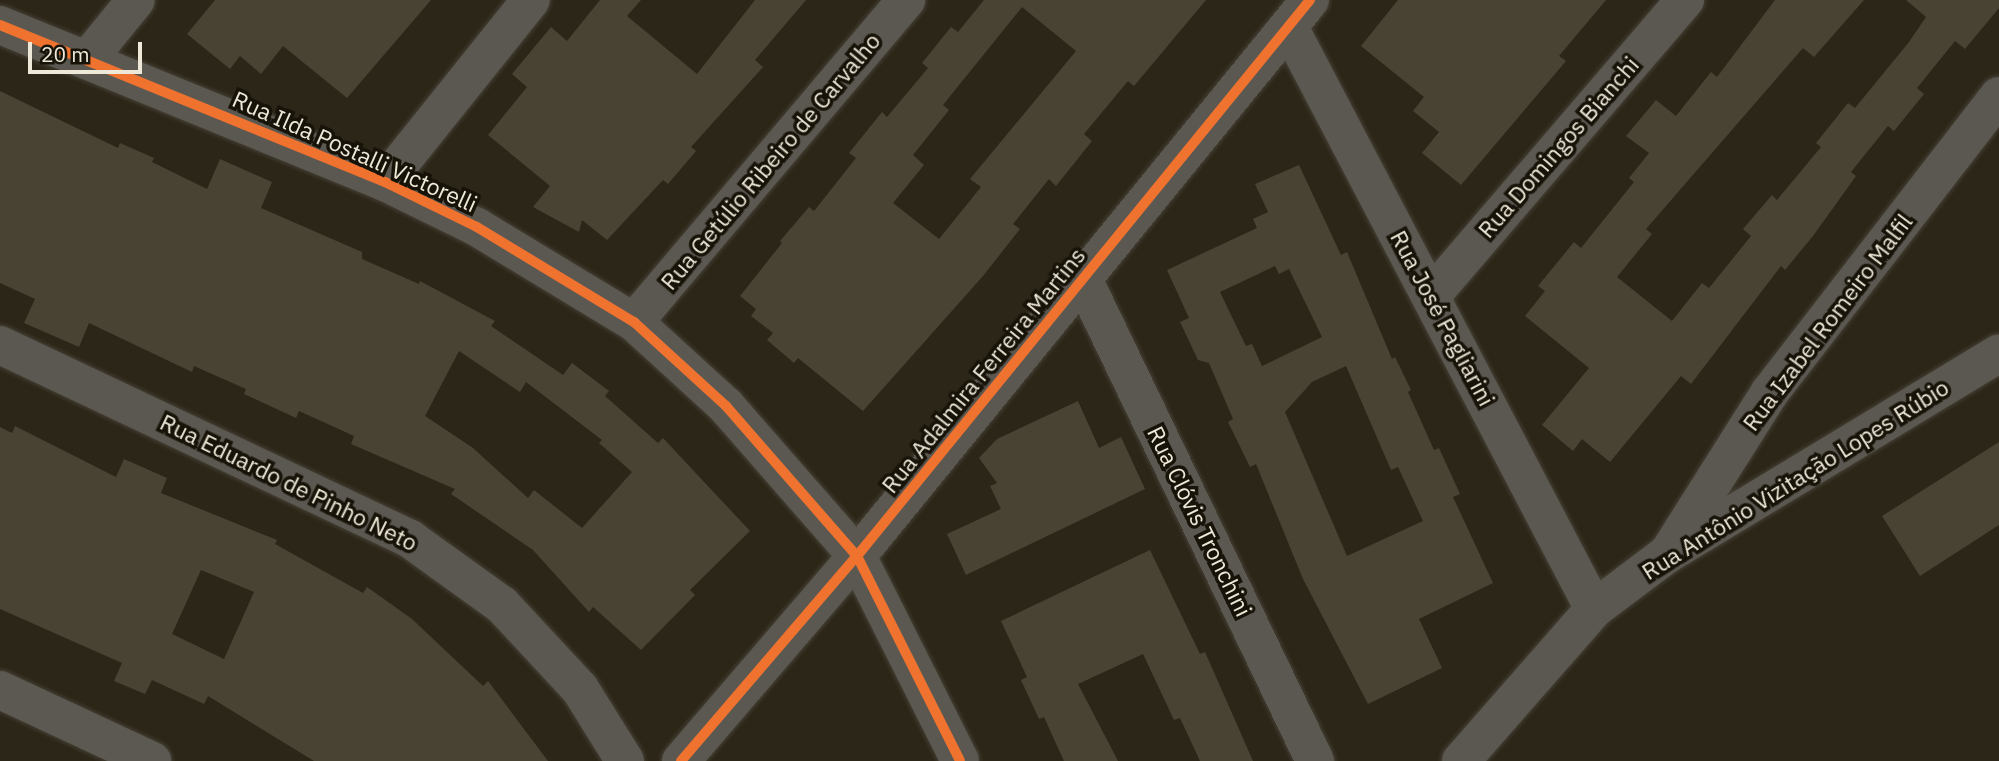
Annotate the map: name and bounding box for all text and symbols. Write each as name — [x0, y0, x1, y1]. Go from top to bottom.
street label: Rua Getúlio Ribeiro de Carvalho — [654, 27, 886, 295]
scale bar — [32, 28, 145, 72]
text: 20 m — [41, 40, 90, 68]
street label: Rua Domingos Bianchi — [1472, 51, 1644, 243]
street label: Rua Ilda Postalli Victorelli — [229, 85, 481, 217]
street label: Rua Izabel Romeiro Malfil — [1736, 208, 1918, 436]
street label: Rua José Pagliarini — [1385, 226, 1501, 410]
street label: Rua Adalmira Ferreira Martins — [875, 242, 1091, 498]
street label: Rua Antônio Vizitação Lopes Rúbio — [1637, 373, 1953, 585]
street label: Rua Eduardo de Pinho Neto — [156, 408, 422, 556]
street label: Rua Clóvis Tronchini — [1142, 421, 1258, 621]

